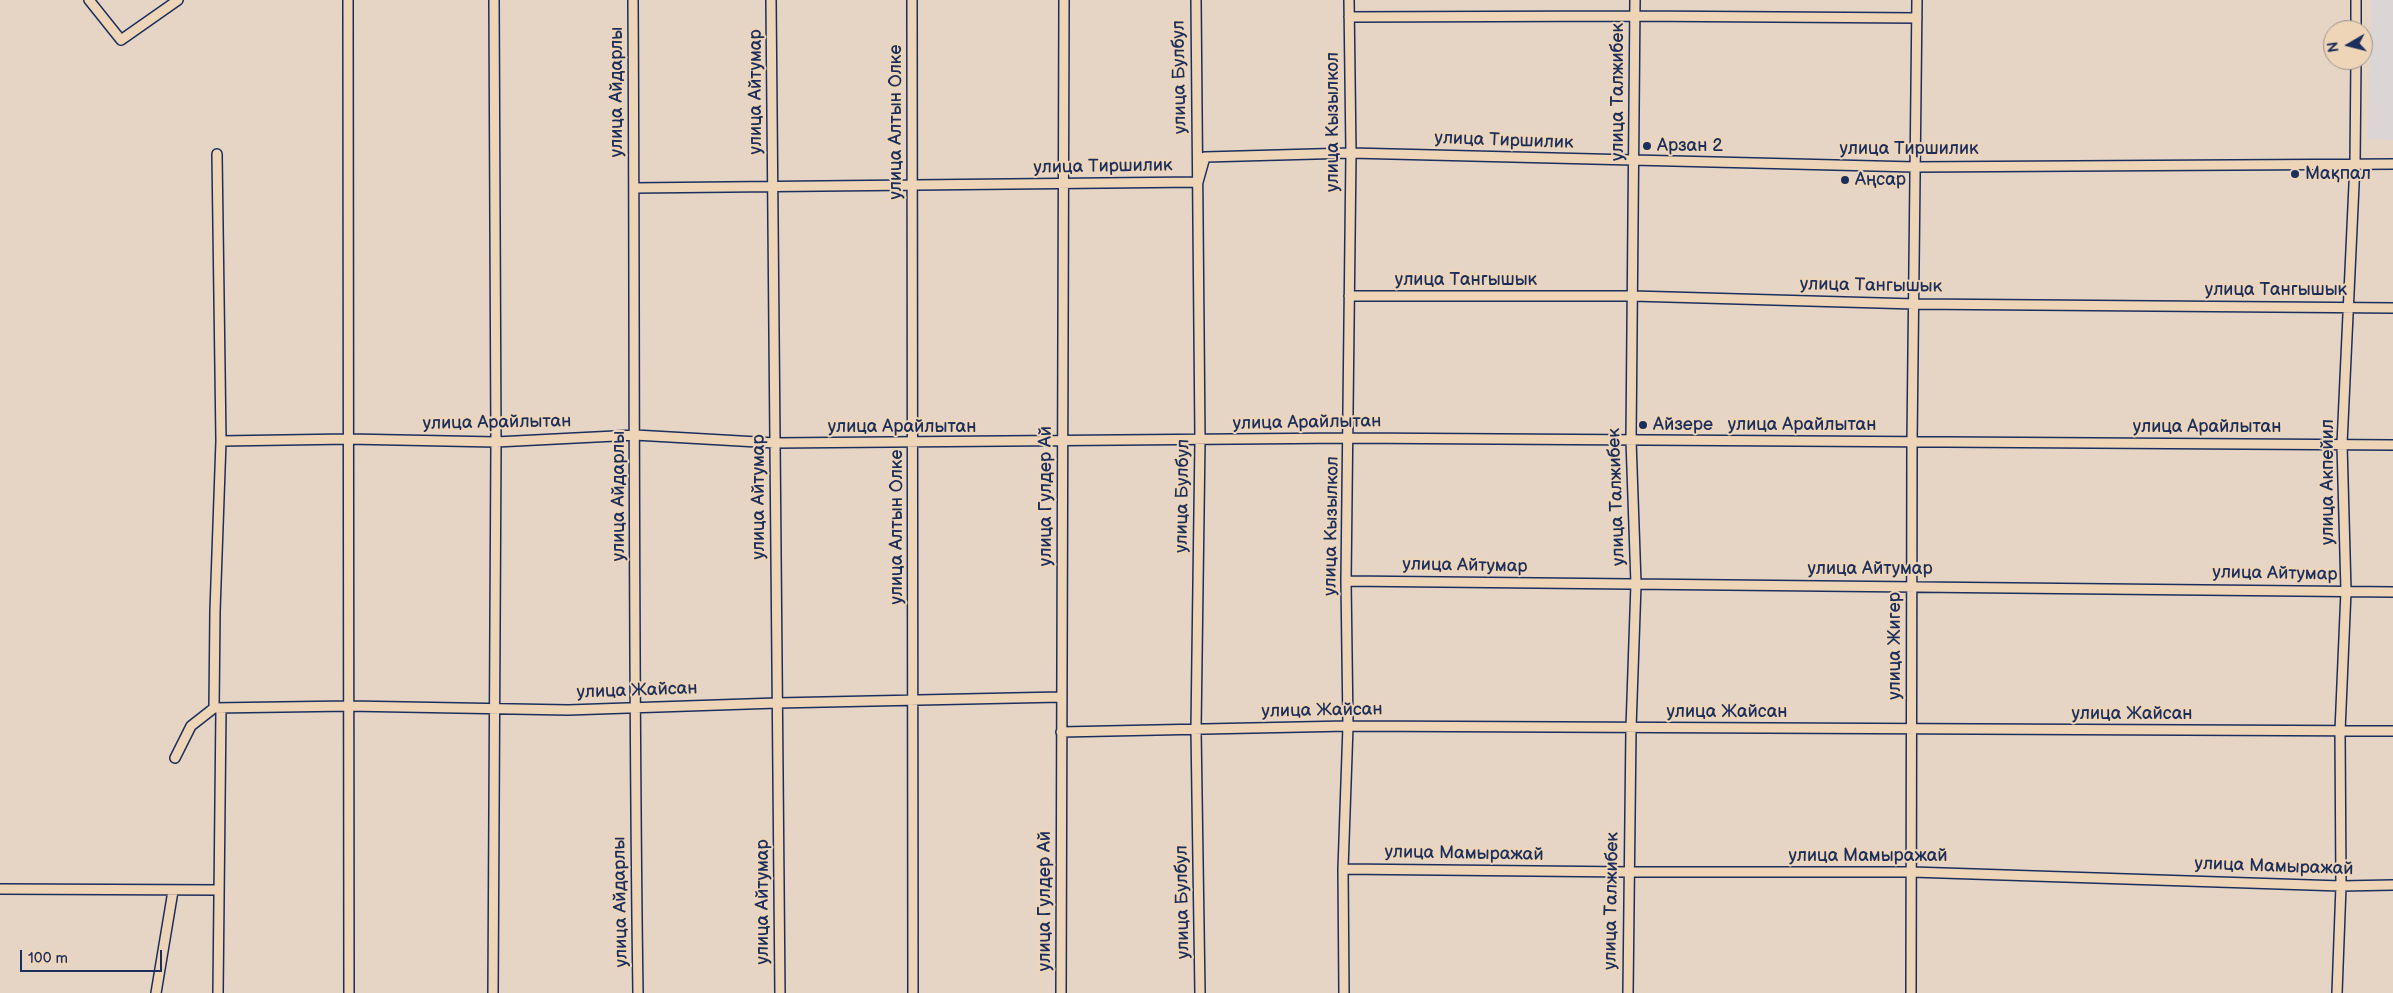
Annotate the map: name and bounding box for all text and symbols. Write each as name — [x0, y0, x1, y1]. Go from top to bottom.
street label: улица Булбул — [1168, 20, 1192, 134]
north arrow — [2323, 20, 2373, 70]
street label: улица Талжибек — [1607, 23, 1629, 161]
street label: улица Айдарлы — [606, 27, 628, 157]
street label: улица Айтумар — [745, 29, 767, 155]
text: N — [2324, 41, 2343, 53]
street label: улица Алтын Олке — [885, 45, 907, 199]
street label: улица Кызылкол — [1322, 52, 1344, 192]
street label: улица Тиршилик — [1434, 128, 1574, 154]
place label: Арзан 2 — [1657, 135, 1723, 157]
street label: улица Тиршилик — [1839, 138, 1979, 160]
marker: Арзан 2 — [1641, 140, 1653, 152]
street label: улица Тиршилик — [1033, 155, 1173, 179]
place label: Мақпал — [2305, 163, 2371, 185]
marker: Мақпал — [2289, 168, 2301, 180]
place label: Аңсар — [1855, 169, 1906, 191]
marker: Аңсар — [1839, 174, 1851, 186]
street label: улица Тангышык — [1395, 269, 1537, 291]
street label: улица Тангышык — [1800, 274, 1942, 298]
street label: улица Тангышык — [2205, 279, 2347, 301]
street label: улица Арайлытан — [423, 411, 571, 435]
street label: улица Арайлытан — [1233, 411, 1381, 435]
place label: Айзере — [1653, 414, 1713, 436]
street label: улица Арайлытан — [1728, 414, 1876, 436]
street label: улица Арайлытан — [828, 416, 976, 438]
street label: улица Арайлытан — [2133, 416, 2281, 438]
marker: Айзере — [1637, 419, 1649, 431]
street label: улица Акпейил — [2317, 419, 2339, 545]
street label: улица Гулдер Ай — [1035, 426, 1057, 566]
street label: улица Талжибек — [1604, 428, 1630, 566]
street label: улица Айдарлы — [608, 431, 630, 561]
street label: улица Айтумар — [748, 434, 770, 560]
street label: улица Булбул — [1171, 439, 1195, 553]
street label: улица Алтын Олке — [886, 450, 908, 604]
street label: улица Кызылкол — [1320, 456, 1344, 596]
street label: улица Айтумар — [1402, 554, 1528, 578]
street label: улица Айтумар — [1807, 558, 1933, 580]
street label: улица Айтумар — [2212, 562, 2338, 586]
street label: улица Жигер — [1884, 592, 1906, 700]
street label: улица Жайсан — [576, 678, 698, 704]
street label: улица Жайсан — [1261, 699, 1383, 723]
street label: улица Жайсан — [1666, 701, 1788, 723]
street label: улица Жайсан — [2071, 703, 2193, 725]
street label: улица Гулдер Ай — [1034, 831, 1056, 971]
street label: улица Талжибек — [1600, 832, 1624, 970]
street label: улица Айдарлы — [609, 837, 633, 967]
street label: улица Айтумар — [752, 839, 774, 965]
street label: улица Мамыражай — [1384, 842, 1544, 866]
street label: улица Булбул — [1171, 845, 1195, 959]
street label: улица Мамыражай — [1788, 845, 1948, 867]
street label: улица Мамыражай — [2194, 853, 2354, 881]
scale bar — [22, 940, 165, 972]
text: 100 m — [28, 949, 68, 968]

